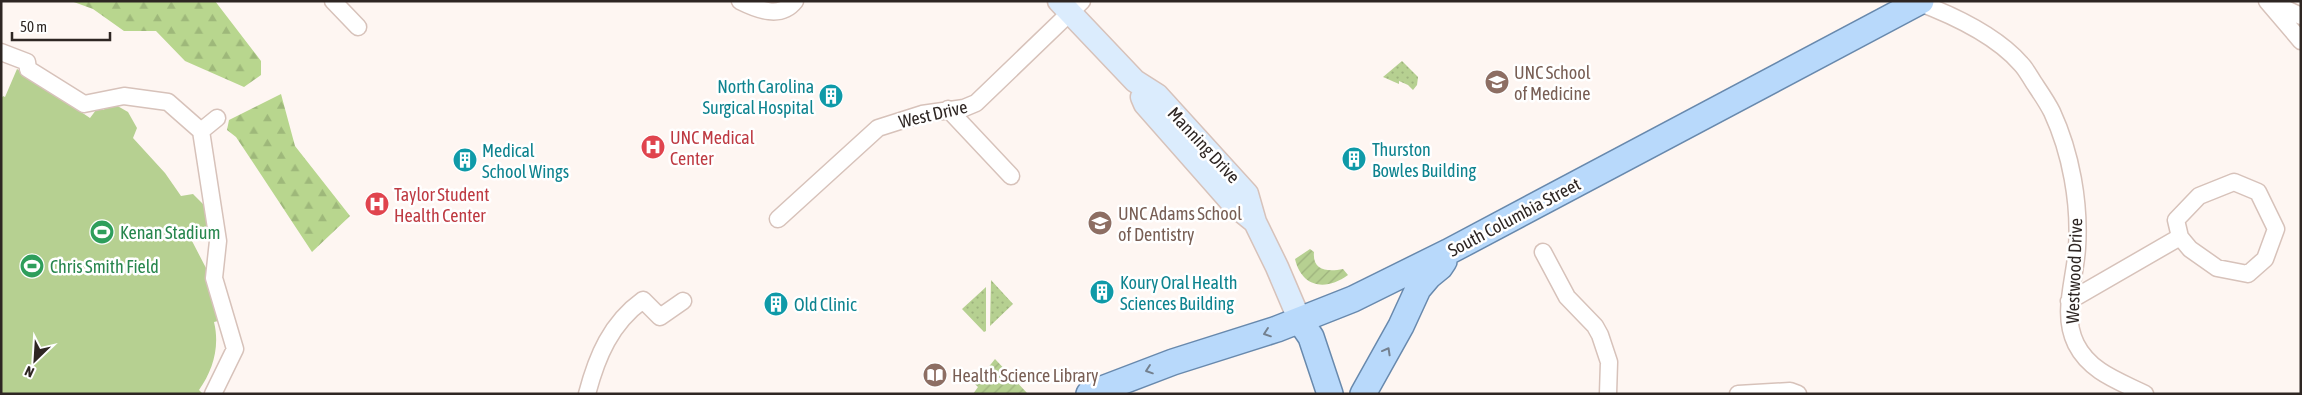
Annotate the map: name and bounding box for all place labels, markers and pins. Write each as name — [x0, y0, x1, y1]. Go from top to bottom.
place label: UNC School of Medicine — [1514, 62, 1591, 104]
school or university icon: UNC School of Medicine — [1484, 69, 1510, 95]
place label: North Carolina Surgical Hospital — [703, 76, 814, 118]
building icon: North Carolina Surgical Hospital — [818, 83, 844, 109]
place label: UNC Medical Center — [670, 127, 755, 169]
hospital icon: UNC Medical Center — [640, 134, 666, 160]
place label: Thurston Bowles Building — [1372, 139, 1476, 181]
place label: Medical School Wings — [482, 140, 569, 182]
building icon: Thurston Bowles Building — [1341, 146, 1367, 172]
building icon: Medical School Wings — [452, 147, 478, 173]
place label: Taylor Student Health Center — [394, 184, 489, 226]
hospital icon: Taylor Student Health Center — [364, 191, 390, 217]
place label: UNC Adams School of Dentistry — [1118, 203, 1242, 245]
school or university icon: UNC Adams School of Dentistry — [1087, 210, 1113, 236]
sports icon: Kenan Stadium — [89, 219, 115, 245]
place label: Kenan Stadium — [120, 222, 220, 243]
sports icon: Chris Smith Field — [19, 253, 45, 279]
place label: Chris Smith Field — [50, 256, 159, 277]
place label: Koury Oral Health Sciences Building — [1120, 272, 1238, 314]
building icon: Koury Oral Health Sciences Building — [1089, 279, 1115, 305]
building icon: Old Clinic — [763, 291, 789, 317]
place label: Old Clinic — [794, 294, 857, 315]
library icon: Health Science Library — [922, 362, 948, 388]
place label: Health Science Library — [952, 365, 1098, 386]

